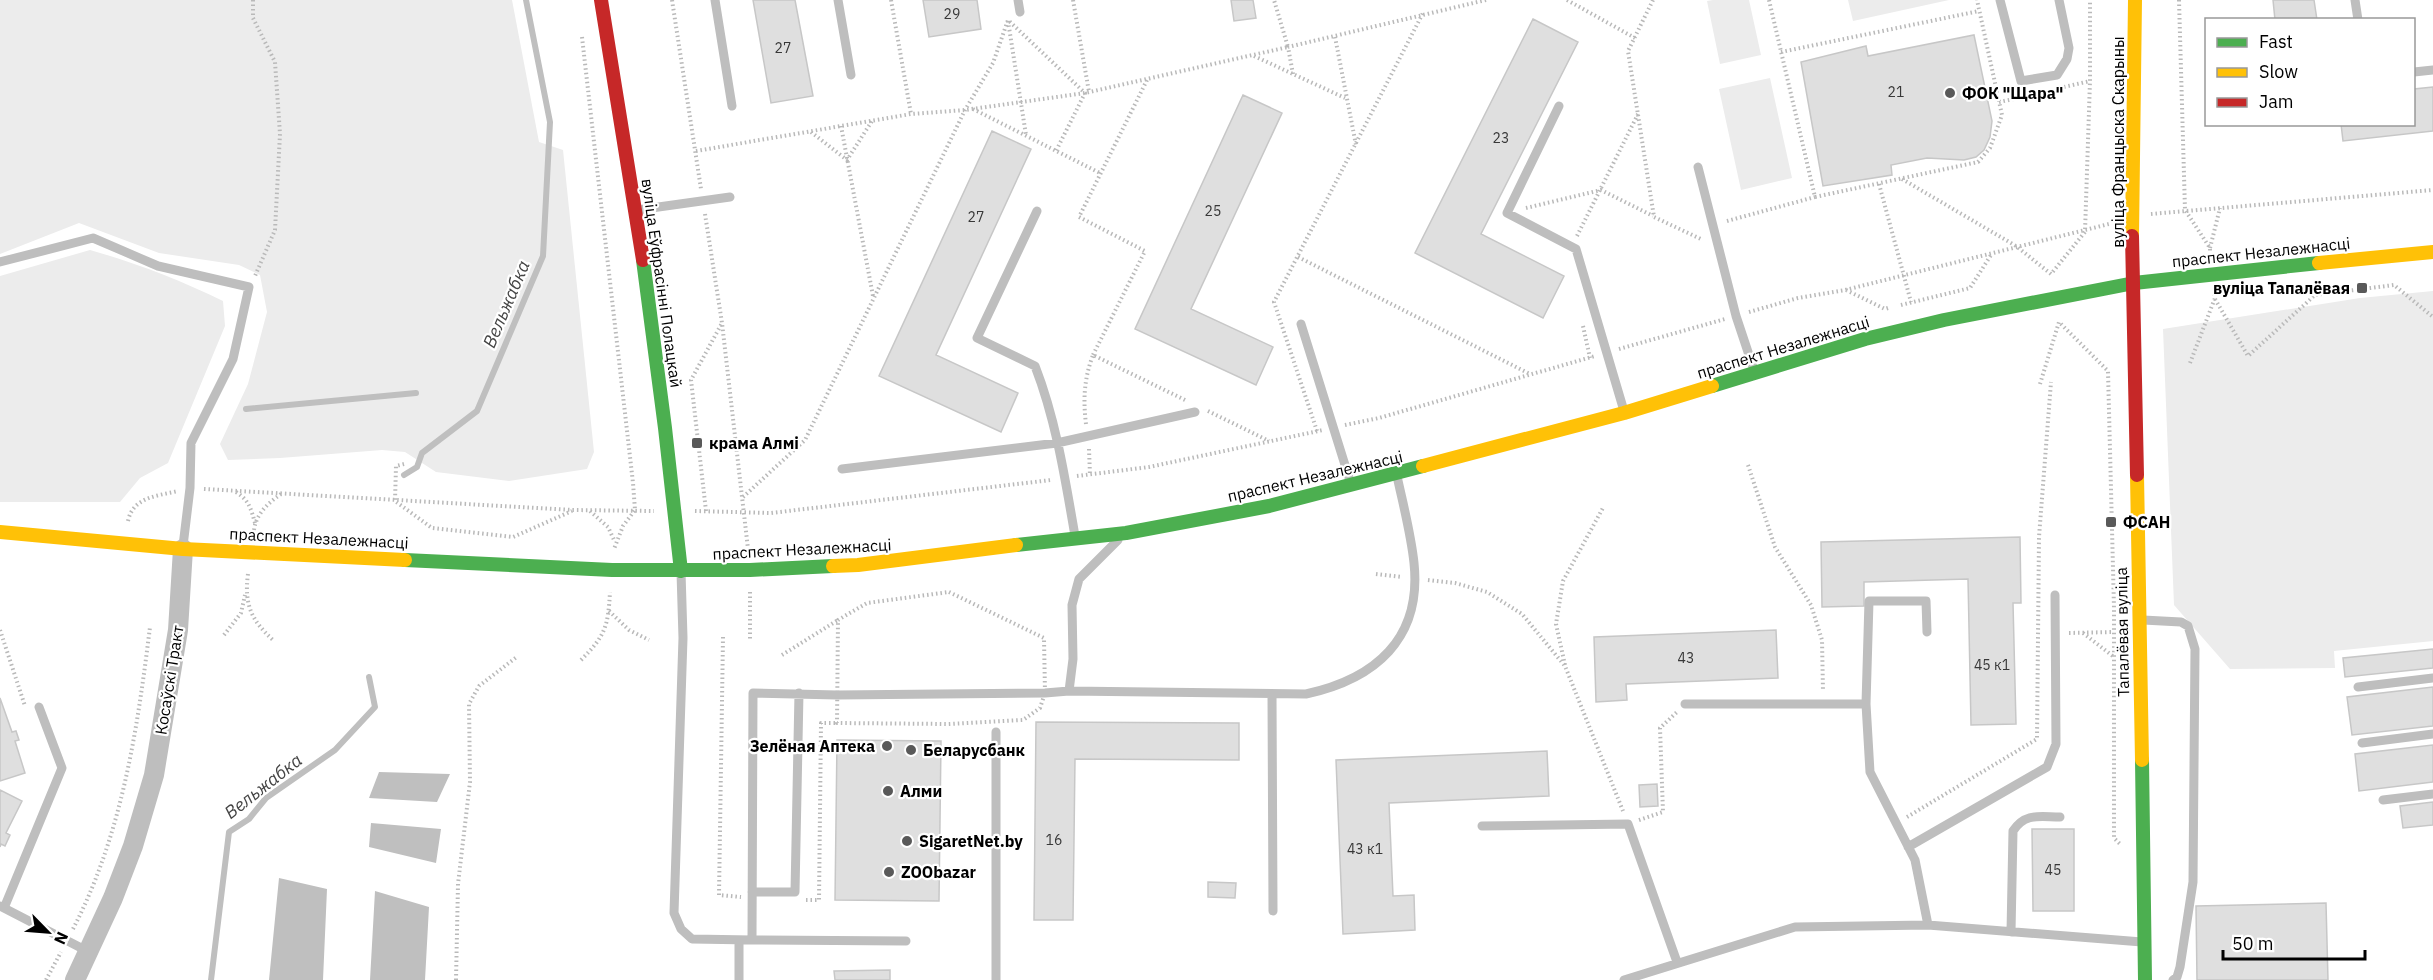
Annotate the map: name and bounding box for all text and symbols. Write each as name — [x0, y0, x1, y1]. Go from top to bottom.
house number: 29 — [944, 5, 960, 23]
legend — [2205, 18, 2415, 126]
text: Fast — [2259, 30, 2293, 53]
street label: вуліца Францыска Скарыны — [2108, 36, 2128, 248]
house number: 27 — [775, 39, 791, 57]
text: Slow — [2259, 60, 2298, 83]
house number: 21 — [1888, 83, 1904, 101]
place label: ФОК "Щара" — [1962, 83, 2063, 103]
marker: ФОК "Щара" — [1943, 86, 1957, 100]
text: Jam — [2259, 90, 2294, 113]
house number: 23 — [1493, 129, 1509, 147]
street label: вуліца Еўфрасінні Полацкай — [637, 177, 687, 389]
house number: 25 — [1205, 202, 1221, 220]
house number: 27 — [968, 208, 984, 226]
street label: праспект Незалежнасці — [2171, 233, 2351, 271]
water label: Вельжабка — [477, 257, 535, 351]
place label: вуліца Тапалёвая — [2213, 278, 2350, 298]
marker: вуліца Тапалёвая — [2355, 281, 2369, 295]
street label: праспект Незалежнасці — [1694, 311, 1872, 383]
place label: крама Алмі — [709, 433, 799, 453]
marker: крама Алмі — [690, 436, 704, 450]
street label: праспект Незалежнасці — [1225, 446, 1405, 506]
place label: ФСАН — [2123, 512, 2170, 532]
marker: ФСАН — [2104, 515, 2118, 529]
street label: праспект Незалежнасці — [229, 523, 409, 553]
street label: праспект Незалежнасці — [712, 534, 892, 564]
street label: Тапалёвая вуліца — [2111, 567, 2133, 697]
street label: Косаўскі Тракт — [150, 623, 188, 736]
house number: 43 — [1678, 649, 1694, 667]
house number: 45 к1 — [1974, 656, 2010, 674]
place label: Зелёная Аптека — [750, 736, 875, 756]
marker: Зелёная Аптека — [880, 739, 894, 753]
place label: Беларусбанк — [923, 740, 1025, 760]
marker: Беларусбанк — [904, 743, 918, 757]
water label: Вельжабка — [219, 748, 307, 824]
place label: Алми — [900, 781, 942, 801]
marker: Алми — [881, 784, 895, 798]
place label: SigaretNet.by — [919, 831, 1023, 851]
house number: 16 — [1046, 831, 1062, 849]
marker: SigaretNet.by — [900, 834, 914, 848]
house number: 43 к1 — [1347, 840, 1383, 858]
house number: 45 — [2045, 861, 2061, 879]
place label: ZOObazar — [901, 862, 976, 882]
marker: ZOObazar — [882, 865, 896, 879]
north arrow — [18, 902, 78, 962]
scale bar — [2223, 923, 2366, 961]
text: N — [50, 929, 73, 948]
text: 50 m — [2232, 932, 2274, 955]

